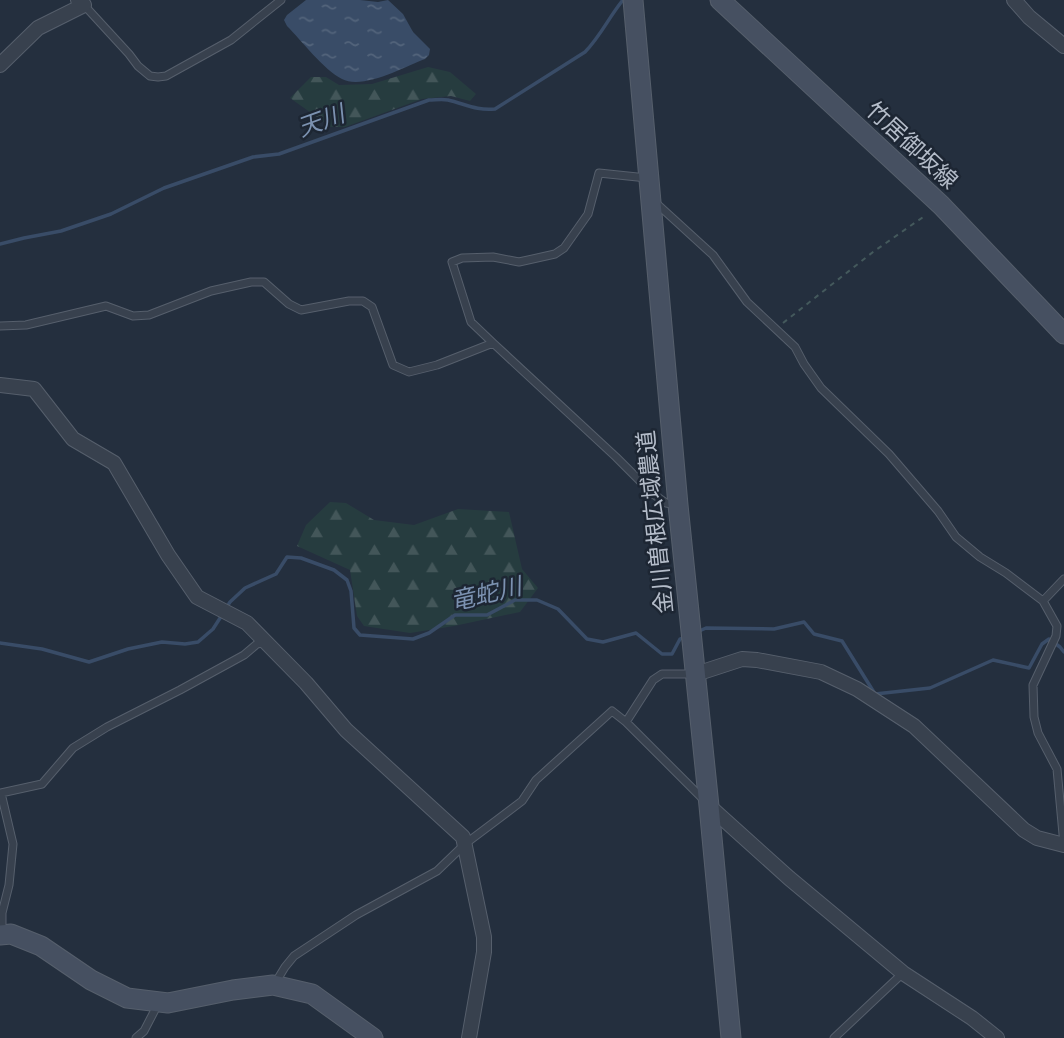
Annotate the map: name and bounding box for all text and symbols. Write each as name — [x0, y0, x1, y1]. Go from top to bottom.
street label: 竹居御坂線 — [861, 95, 964, 194]
water label: 天川 — [293, 97, 351, 141]
street label: 金川曽根広域農道 — [630, 429, 678, 615]
water label: 竜蛇川 — [447, 570, 527, 615]

